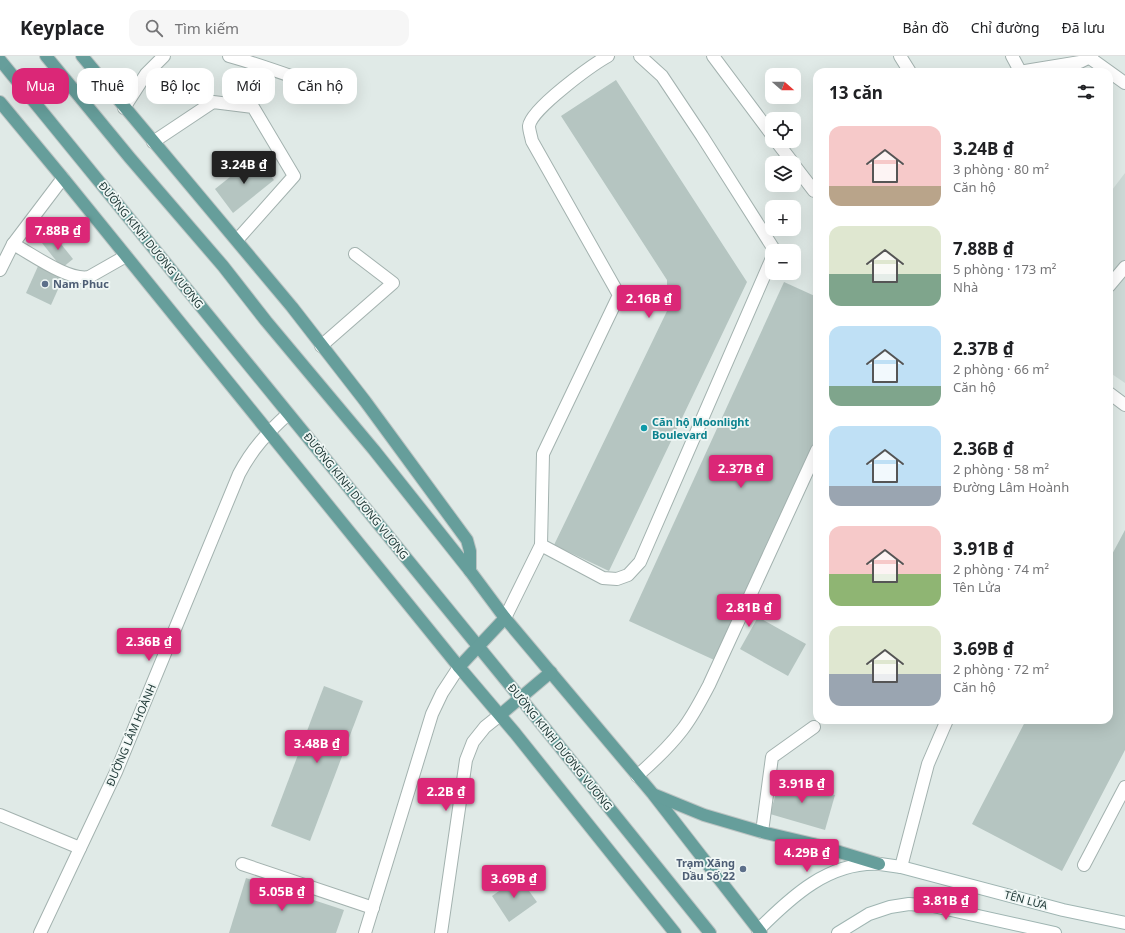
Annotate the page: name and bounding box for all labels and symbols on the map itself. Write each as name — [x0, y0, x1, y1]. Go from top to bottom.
north arrow — [765, 68, 801, 104]
pin: 3.24B ₫ — [207, 151, 281, 185]
street label: ĐƯỜNG KINH DƯƠNG VƯƠNG — [96, 178, 207, 311]
pin: 7.88B ₫ — [21, 217, 95, 251]
place label: Nam Phuc — [53, 276, 109, 291]
marker: Nam Phuc — [40, 279, 50, 289]
pin: 2.16B ₫ — [612, 285, 686, 319]
place label: Căn hộ Moonlight Boulevard — [652, 414, 749, 442]
marker: Căn hộ Moonlight Boulevard — [639, 423, 649, 433]
street label: ĐƯỜNG KINH DƯƠNG VƯƠNG — [301, 429, 412, 562]
pin: 2.37B ₫ — [704, 455, 778, 489]
pin: 2.81B ₫ — [712, 594, 786, 628]
pin: 2.36B ₫ — [112, 628, 186, 662]
street label: ĐƯỜNG KINH DƯƠNG VƯƠNG — [505, 680, 616, 813]
street label: ĐƯỜNG LÂM HOÀNH — [102, 681, 159, 788]
pin: 3.48B ₫ — [280, 730, 354, 764]
pin: 3.91B ₫ — [765, 770, 839, 804]
pin: 2.2B ₫ — [413, 778, 479, 812]
pin: 4.29B ₫ — [770, 839, 844, 873]
place label: Trạm Xăng Dầu Số 22 — [676, 855, 735, 883]
marker: Trạm Xăng Dầu Số 22 — [738, 864, 748, 874]
pin: 3.69B ₫ — [477, 865, 551, 899]
pin: 5.05B ₫ — [245, 878, 319, 912]
pin: 3.81B ₫ — [909, 887, 983, 921]
street label: TÊN LỬA — [1003, 887, 1050, 913]

